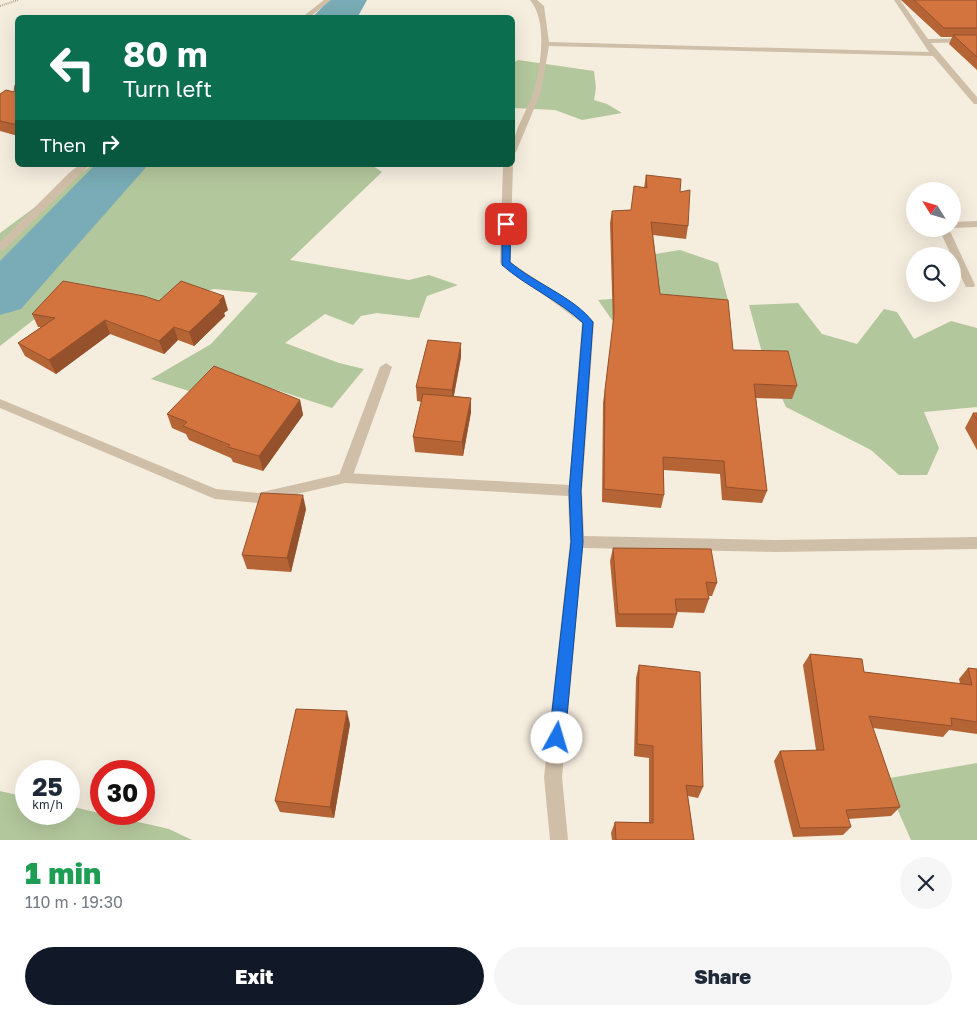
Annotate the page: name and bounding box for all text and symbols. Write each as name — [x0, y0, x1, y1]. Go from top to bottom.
text: 80 m — [123, 33, 208, 75]
icon: left — [40, 35, 105, 100]
text: Turn left — [123, 75, 212, 102]
icon: right — [96, 130, 124, 158]
text: Then — [40, 133, 86, 156]
north arrow — [906, 182, 961, 238]
map controls — [906, 182, 961, 302]
pin — [485, 203, 527, 245]
icon: arrive — [492, 210, 520, 238]
button: search — [906, 247, 961, 302]
position arrow — [530, 711, 582, 763]
speed limit sign: 30 — [90, 760, 155, 825]
text: 25 — [32, 771, 63, 802]
text: km/h — [32, 797, 63, 812]
text: 1 min — [25, 855, 101, 891]
button: close — [900, 857, 952, 909]
text: 110 m · 19:30 — [25, 892, 123, 912]
button: Exit — [25, 947, 484, 1005]
button: Share — [494, 947, 952, 1005]

